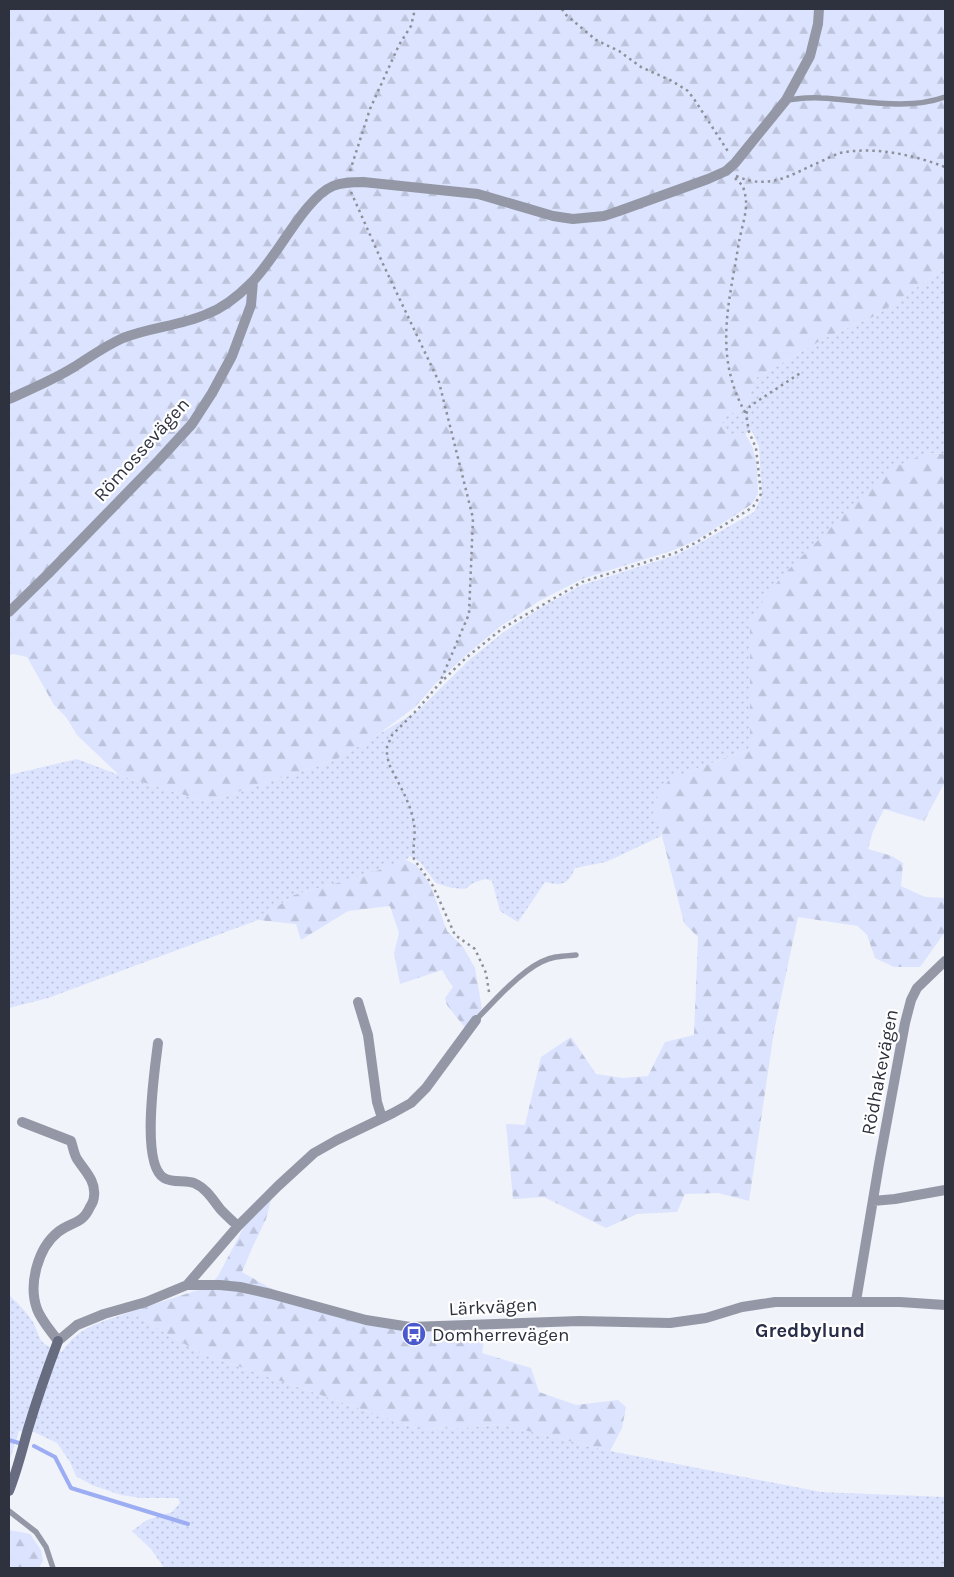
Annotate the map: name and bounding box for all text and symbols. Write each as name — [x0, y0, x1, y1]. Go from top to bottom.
street label: Römossevägen — [89, 393, 194, 506]
street label: Rödhakevägen — [857, 1007, 903, 1137]
street label: Lärkvägen — [448, 1294, 538, 1320]
district label: Gredbylund — [755, 1319, 865, 1342]
bus stop icon: Domherrevägen — [401, 1321, 427, 1347]
place label: Domherrevägen — [432, 1324, 569, 1346]

